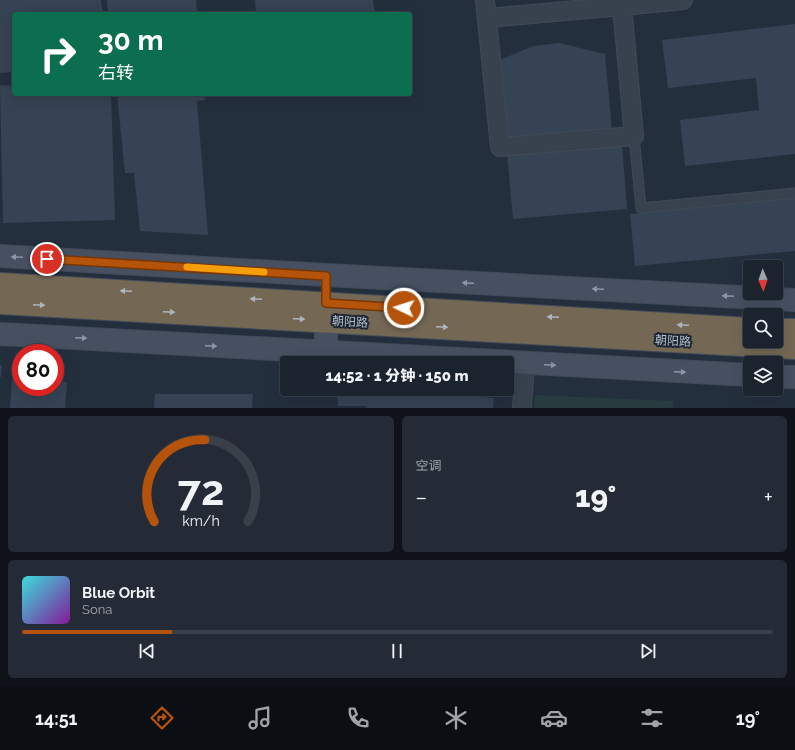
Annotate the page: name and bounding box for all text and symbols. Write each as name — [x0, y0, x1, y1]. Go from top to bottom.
text: 30 m — [98, 24, 164, 57]
icon: right — [32, 28, 84, 80]
text: 右转 — [98, 62, 134, 83]
pin — [30, 242, 64, 276]
icon: arrive — [36, 248, 58, 270]
one-way arrow — [11, 254, 23, 261]
north arrow — [743, 260, 783, 300]
map controls — [743, 260, 783, 396]
one-way arrow — [462, 279, 474, 286]
one-way arrow — [592, 286, 604, 293]
position arrow — [383, 287, 425, 329]
one-way arrow — [120, 288, 132, 295]
one-way arrow — [722, 293, 734, 300]
one-way arrow — [249, 296, 262, 302]
one-way arrow — [33, 302, 45, 309]
button: search — [743, 308, 783, 348]
one-way arrow — [163, 309, 175, 316]
one-way arrow — [547, 313, 559, 320]
street label: 朝阳路 — [332, 314, 368, 330]
one-way arrow — [293, 316, 305, 323]
one-way arrow — [677, 321, 689, 328]
one-way arrow — [436, 324, 448, 331]
street label: 朝阳路 — [655, 333, 691, 349]
one-way arrow — [75, 335, 87, 342]
one-way arrow — [205, 343, 218, 349]
speed limit sign: 80 — [12, 344, 64, 396]
button: layers — [743, 356, 783, 396]
one-way arrow — [544, 361, 556, 368]
text: 14:52 · 1 分钟 · 150 m — [326, 367, 468, 385]
one-way arrow — [674, 368, 686, 375]
text: 空调 — [416, 458, 442, 473]
text: 72 — [177, 466, 224, 515]
text: 19° — [575, 479, 616, 514]
text: − — [416, 484, 427, 510]
text: + — [764, 484, 773, 510]
text: km/h — [182, 513, 220, 529]
text: Blue Orbit — [82, 584, 155, 602]
text: Sona — [82, 602, 112, 617]
icon: previous — [136, 640, 158, 662]
icon: pause — [386, 640, 408, 662]
icon: next — [637, 640, 659, 662]
icon: directions — [148, 704, 176, 732]
icon: music — [246, 704, 274, 732]
icon: phone — [344, 704, 372, 732]
icon: climate — [442, 704, 470, 732]
icon: car — [540, 704, 568, 732]
icon: filters — [638, 704, 666, 732]
text: 14:51 — [35, 708, 78, 729]
text: 19° — [736, 708, 760, 729]

